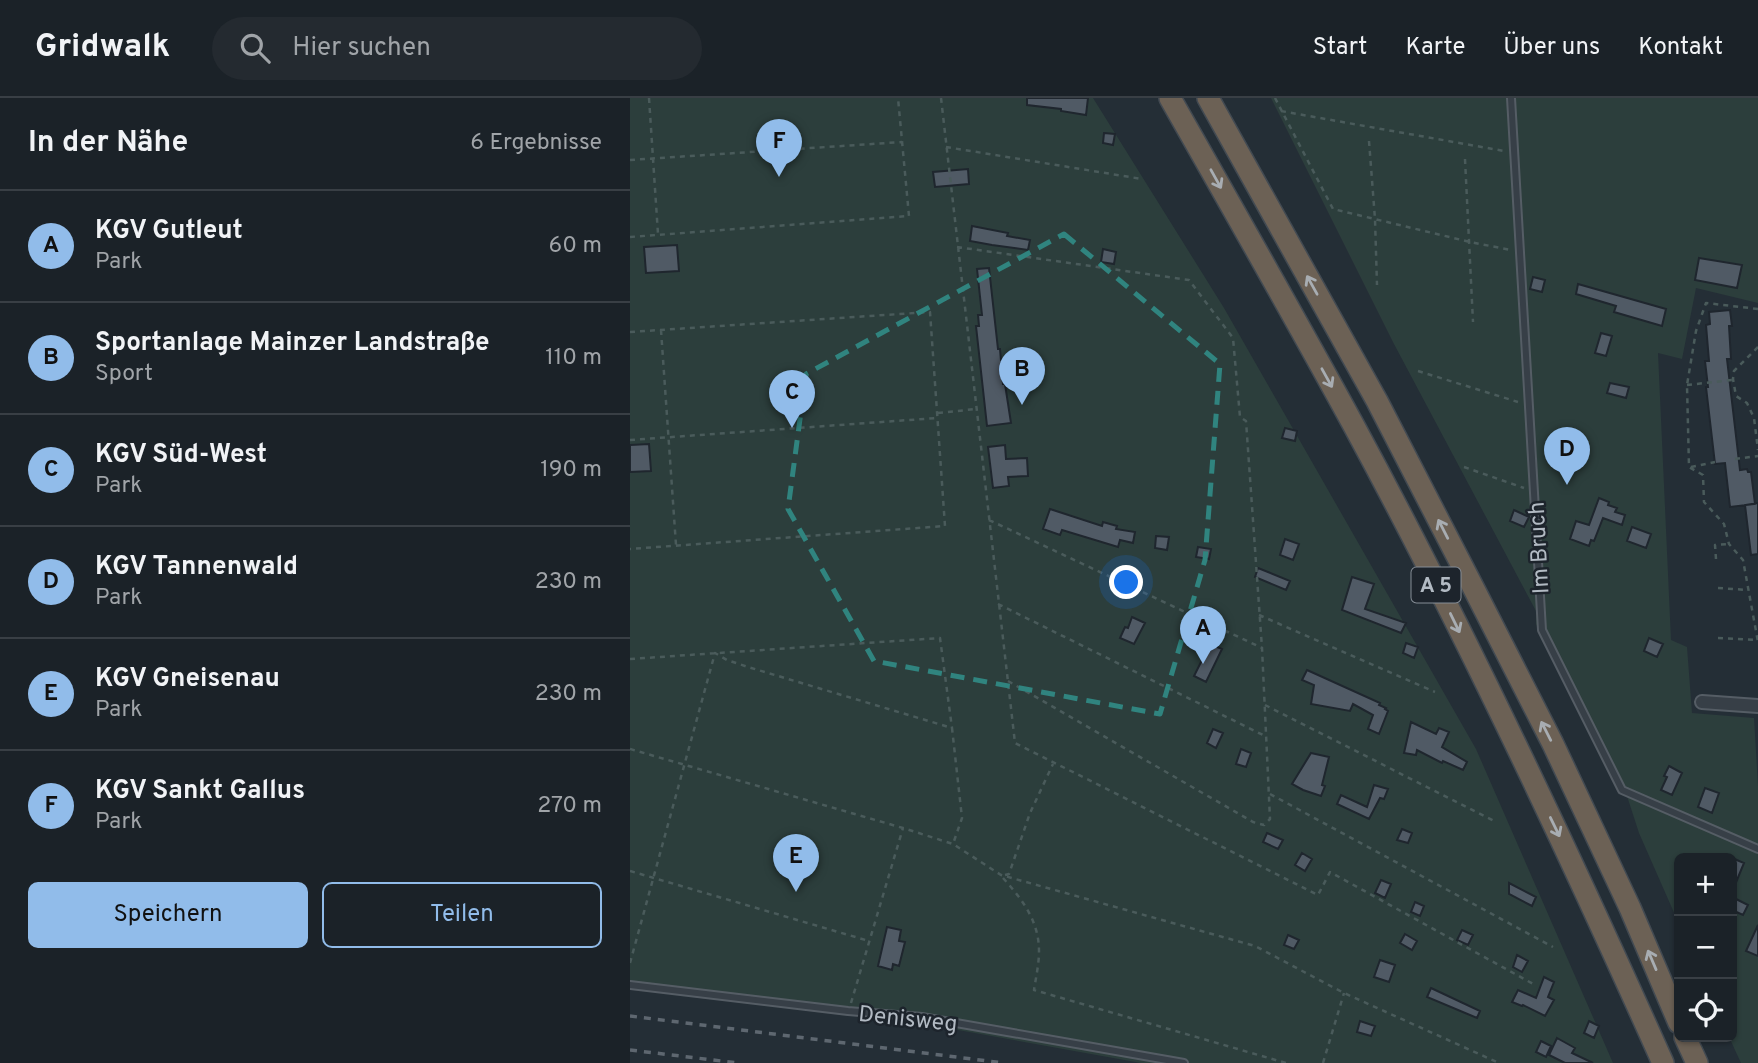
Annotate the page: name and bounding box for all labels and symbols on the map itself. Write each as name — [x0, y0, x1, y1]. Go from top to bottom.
pin: F — [756, 119, 802, 177]
one-way arrow — [1209, 169, 1223, 189]
one-way arrow — [1305, 275, 1318, 296]
pin: B — [999, 347, 1045, 405]
one-way arrow — [1321, 367, 1334, 388]
pin: C — [769, 370, 815, 428]
pin: D — [1544, 427, 1590, 485]
street label: Im Bruch — [1524, 501, 1557, 595]
one-way arrow — [1436, 519, 1449, 540]
your location — [1109, 565, 1143, 599]
road number: A 5 — [1412, 568, 1460, 602]
pin: A — [1180, 606, 1226, 664]
one-way arrow — [1449, 612, 1463, 633]
one-way arrow — [1539, 721, 1553, 742]
one-way arrow — [1549, 816, 1563, 837]
pin: E — [773, 834, 819, 892]
one-way arrow — [1645, 950, 1658, 971]
street label: Denisweg — [857, 1001, 959, 1040]

